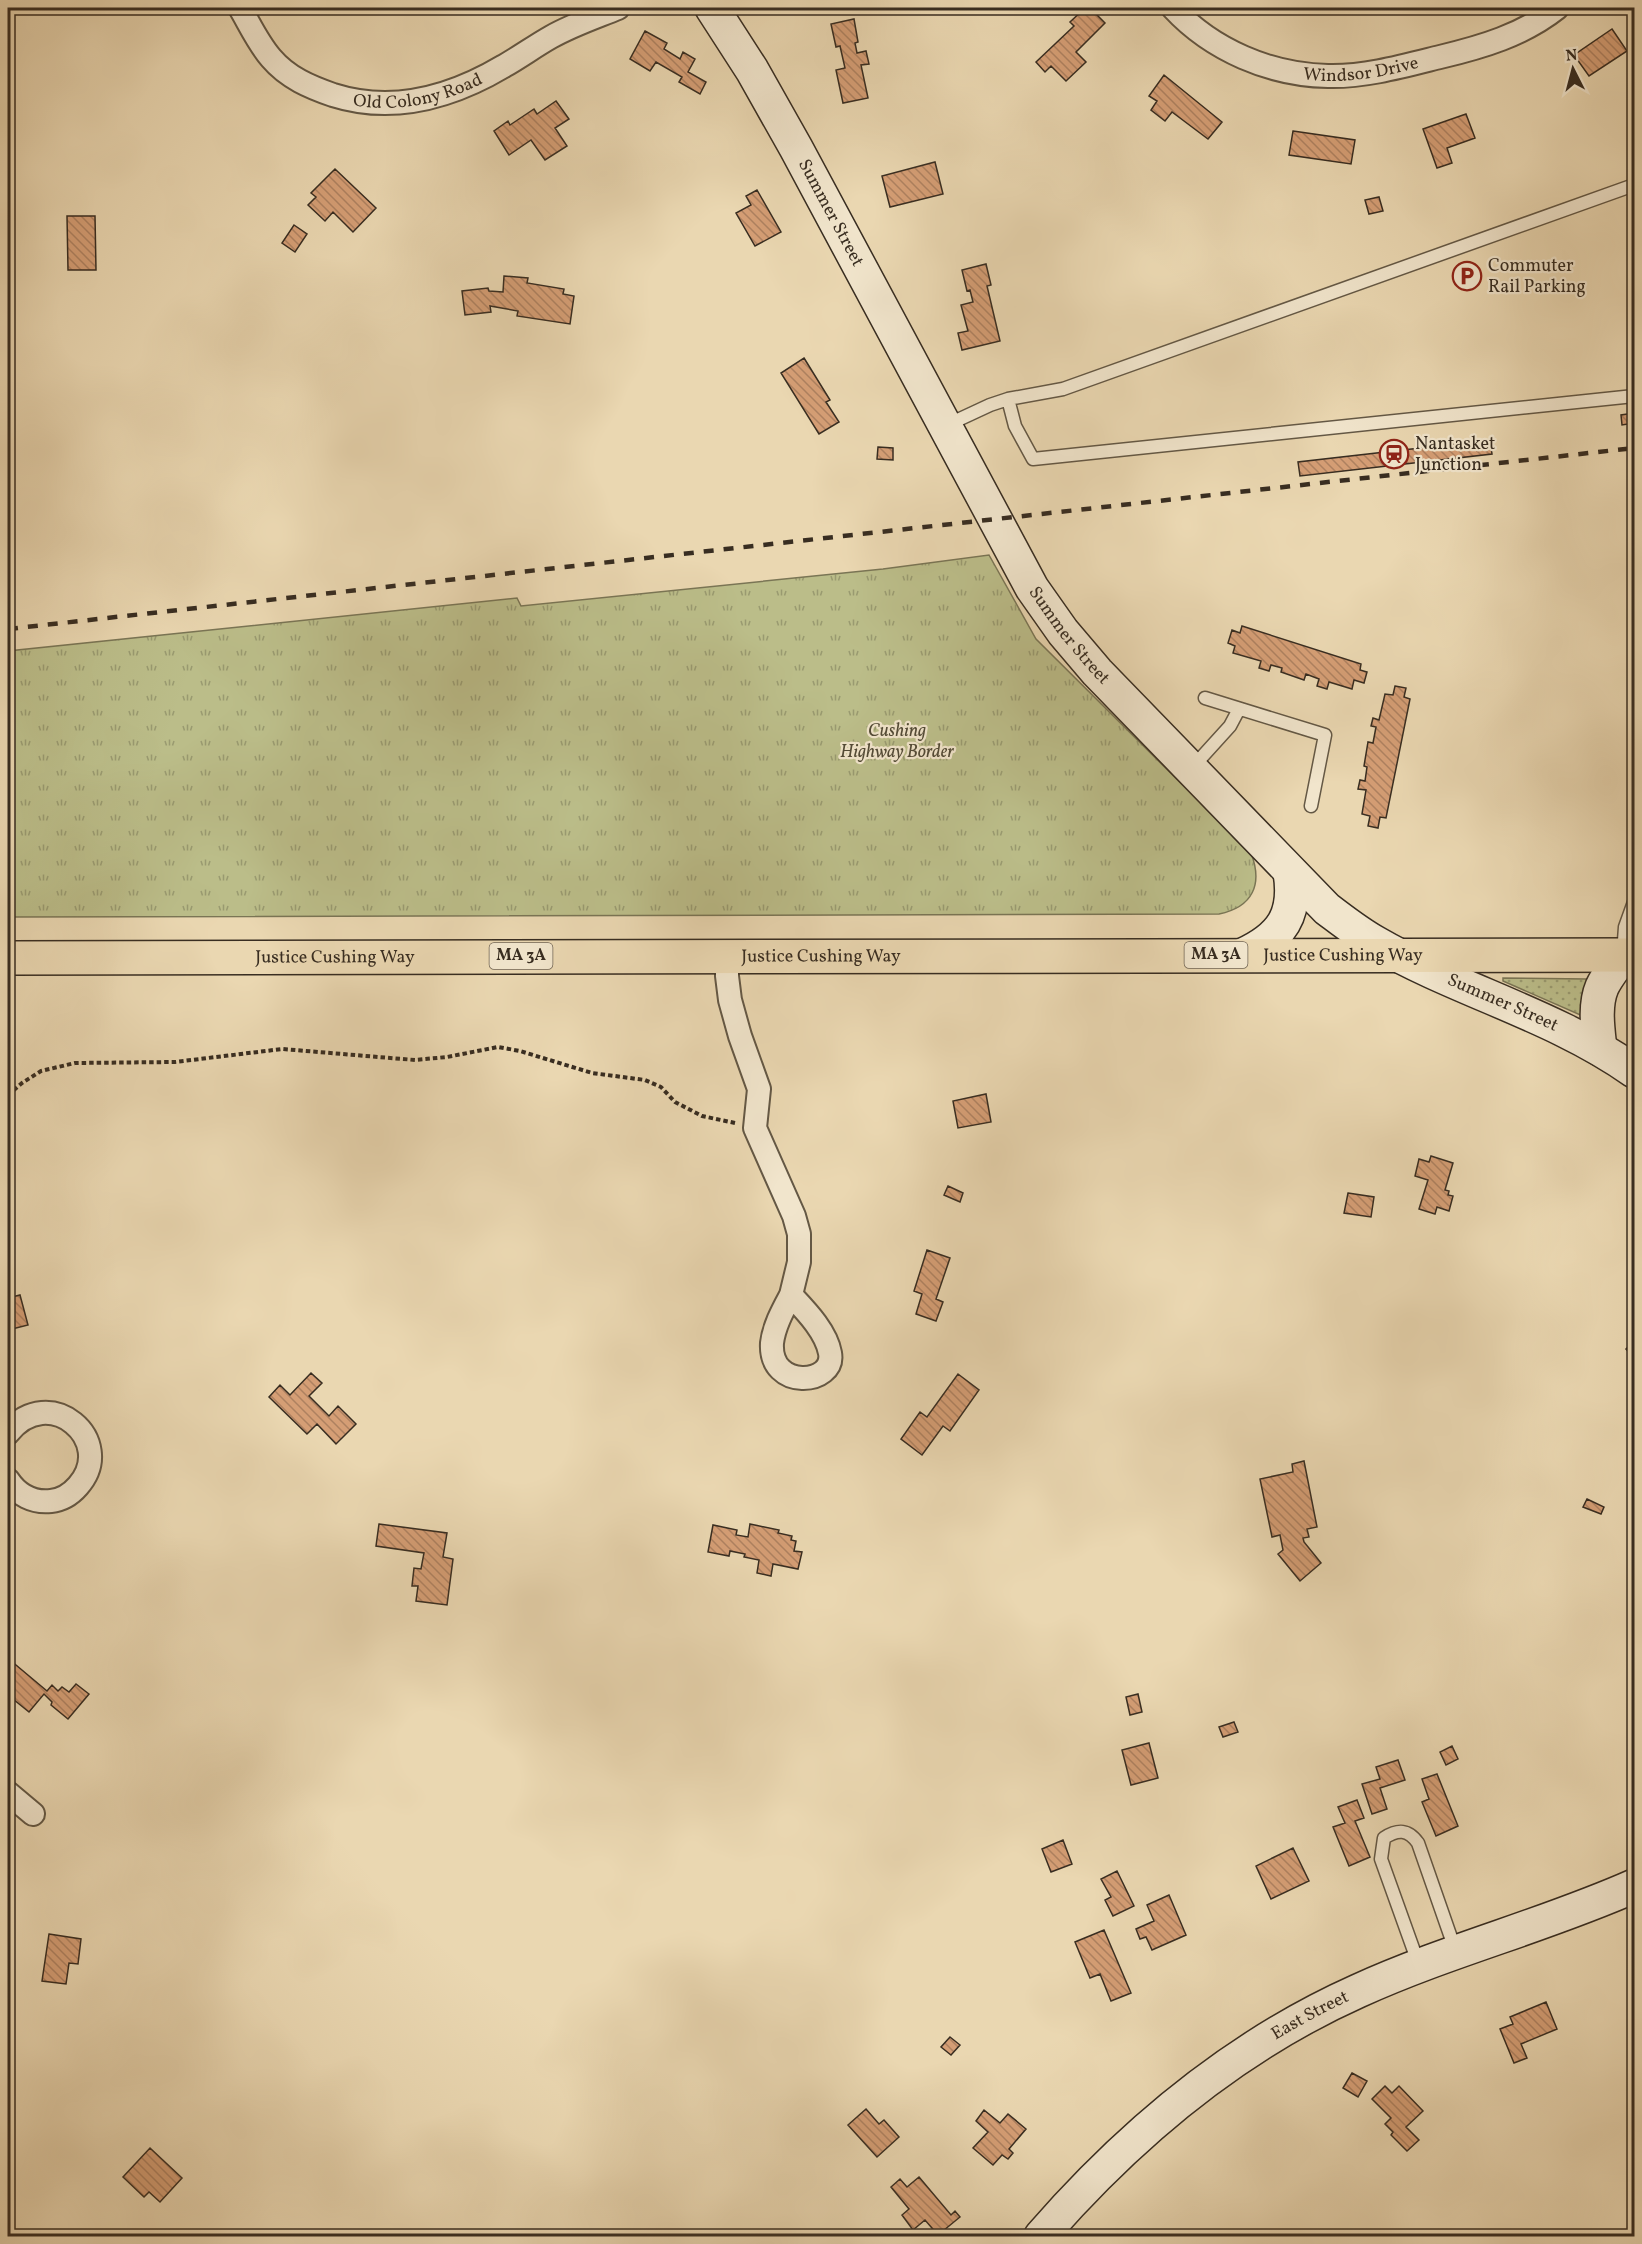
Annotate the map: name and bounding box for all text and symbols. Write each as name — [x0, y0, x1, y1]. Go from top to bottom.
north arrow — [1543, 39, 1603, 99]
text: N — [1565, 44, 1579, 68]
street label: Windsor Drive — [1302, 50, 1421, 89]
street label: Old Colony Road — [352, 67, 487, 116]
street label: Summer Street — [792, 155, 870, 271]
place label: Commuter Rail Parking — [1488, 254, 1586, 300]
parking icon: Commuter Rail Parking — [1451, 260, 1483, 292]
place label: Nantasket Junction — [1415, 432, 1495, 478]
station icon: Nantasket Junction — [1378, 438, 1410, 470]
street label: Summer Street — [1022, 582, 1115, 690]
park label: Cushing Highway Border — [840, 719, 954, 765]
road number: MA 3A — [1184, 942, 1248, 968]
road number: MA 3A — [490, 943, 552, 969]
street label: Justice Cushing Way — [1263, 943, 1423, 968]
street label: Justice Cushing Way — [741, 944, 901, 969]
street label: Justice Cushing Way — [255, 945, 415, 970]
street label: Summer Street — [1443, 967, 1562, 1038]
street label: East Street — [1267, 1984, 1353, 2046]

